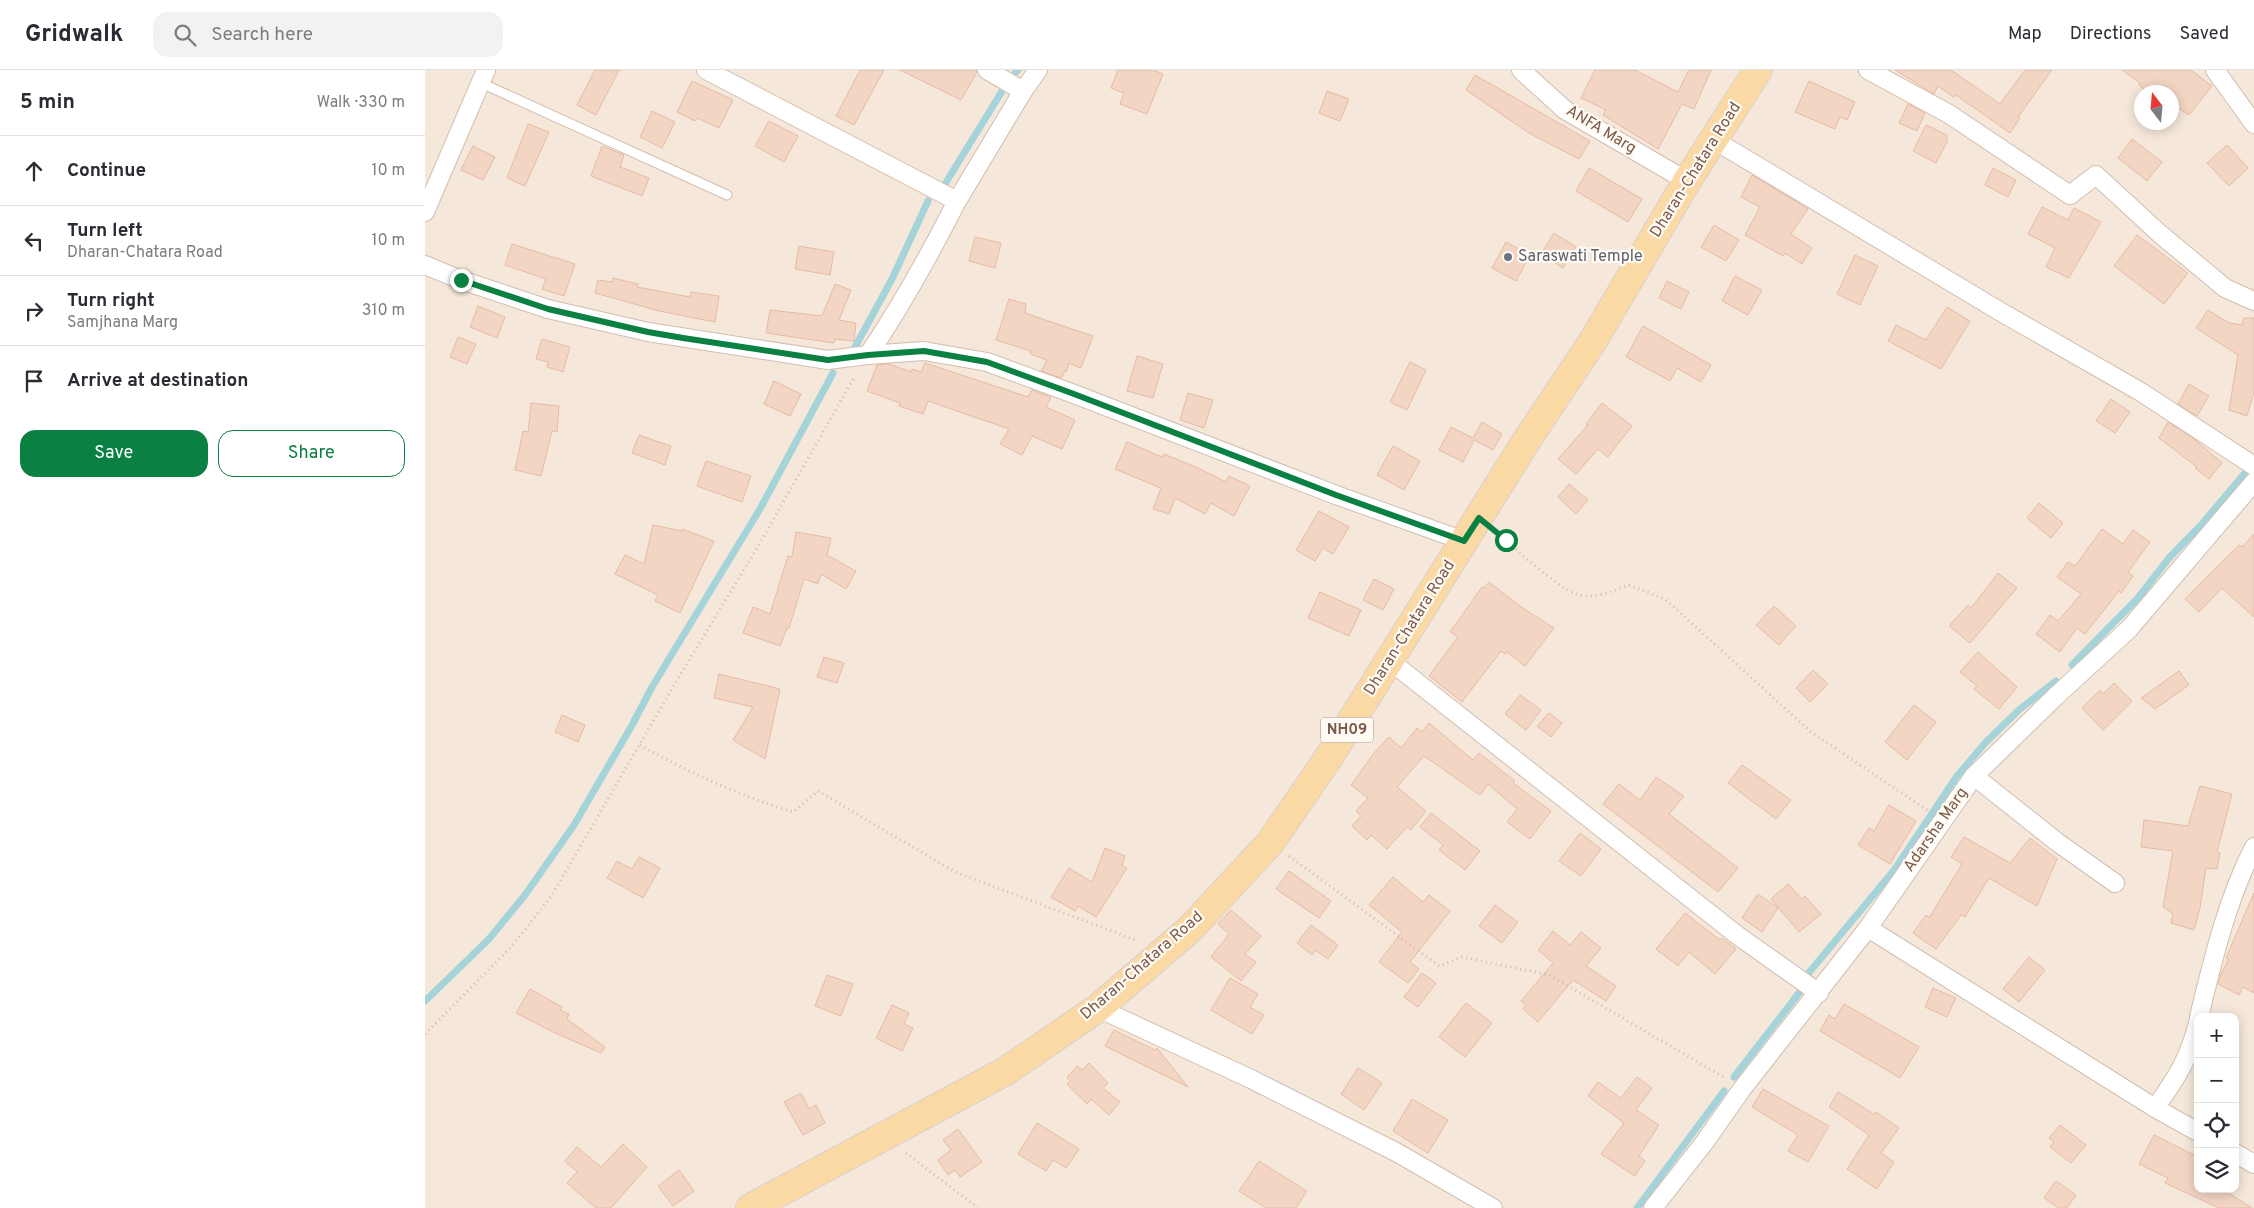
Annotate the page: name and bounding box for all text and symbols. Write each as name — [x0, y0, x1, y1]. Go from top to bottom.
search box — [153, 12, 503, 57]
text: Gridwalk — [25, 20, 123, 50]
icon: search — [171, 21, 199, 49]
text: Search here — [211, 23, 313, 47]
text: Map — [2008, 23, 2042, 46]
text: Directions — [2070, 23, 2152, 46]
text: Saved — [2180, 23, 2229, 46]
north arrow — [2134, 85, 2179, 130]
text: 5 min — [20, 89, 75, 116]
text: Walk · 330 m — [317, 93, 405, 113]
street label: Dharan-Chatara Road — [1646, 99, 1746, 241]
street label: ANFA Marg — [1562, 101, 1640, 159]
icon: ahead — [20, 157, 48, 185]
text: Continue — [67, 159, 146, 183]
text: 10 m — [371, 161, 405, 181]
text: Turn left — [67, 219, 143, 243]
icon: left — [20, 227, 48, 255]
text: 10 m — [371, 231, 405, 251]
text: Dharan-Chatara Road — [67, 243, 223, 263]
place label: Saraswati Temple — [1518, 247, 1643, 267]
marker: Saraswati Temple — [1502, 251, 1514, 263]
route end — [450, 269, 473, 292]
text: Turn right — [67, 289, 155, 313]
icon: right — [20, 297, 48, 325]
text: 310 m — [362, 301, 405, 321]
text: Samjhana Marg — [67, 313, 178, 333]
icon: arrive — [20, 367, 48, 395]
text: Arrive at destination — [67, 369, 248, 393]
button: Save — [20, 430, 208, 477]
button: Share — [218, 430, 405, 477]
route start — [1495, 529, 1518, 552]
street label: Dharan-Chatara Road — [1360, 557, 1460, 699]
road number: NH09 — [1321, 718, 1373, 742]
street label: Adarsha Marg — [1899, 784, 1973, 876]
street label: Dharan-Chatara Road — [1077, 907, 1207, 1025]
map controls — [2194, 1013, 2239, 1193]
button: + — [2194, 1013, 2239, 1058]
button: − — [2194, 1058, 2239, 1103]
button: locate — [2194, 1103, 2239, 1148]
button: layers — [2194, 1148, 2239, 1193]

